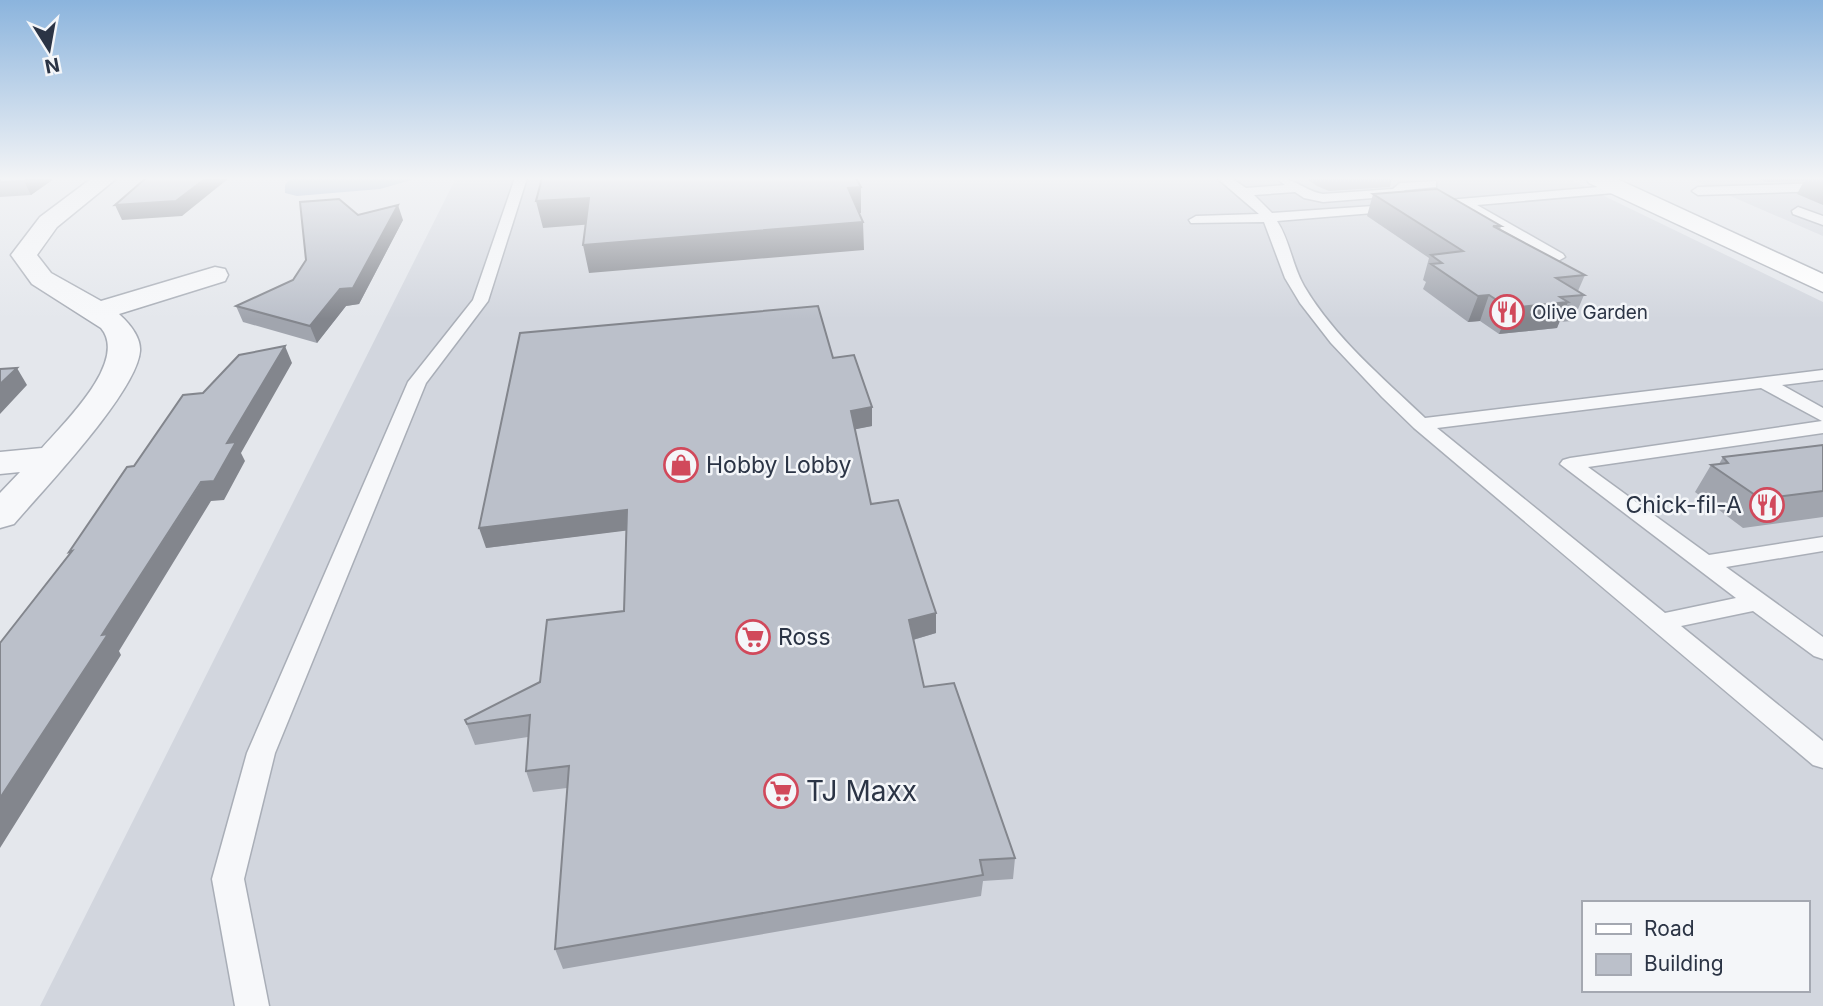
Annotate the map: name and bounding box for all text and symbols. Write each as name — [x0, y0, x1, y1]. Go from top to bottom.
north arrow — [14, 14, 84, 84]
text: N — [43, 53, 61, 78]
restaurant icon: Olive Garden — [1488, 293, 1526, 331]
place label: Olive Garden — [1532, 301, 1648, 324]
shop icon: Hobby Lobby — [662, 446, 700, 484]
place label: Hobby Lobby — [706, 451, 852, 479]
restaurant icon: Chick-fil-A — [1748, 486, 1786, 524]
place label: Chick-fil-A — [1625, 491, 1742, 519]
supermarket icon: Ross — [734, 618, 772, 656]
place label: Ross — [778, 623, 831, 651]
supermarket icon: TJ Maxx — [762, 772, 800, 810]
place label: TJ Maxx — [806, 774, 917, 808]
legend — [1582, 901, 1809, 992]
text: Road — [1644, 916, 1695, 941]
text: Building — [1644, 951, 1724, 976]

